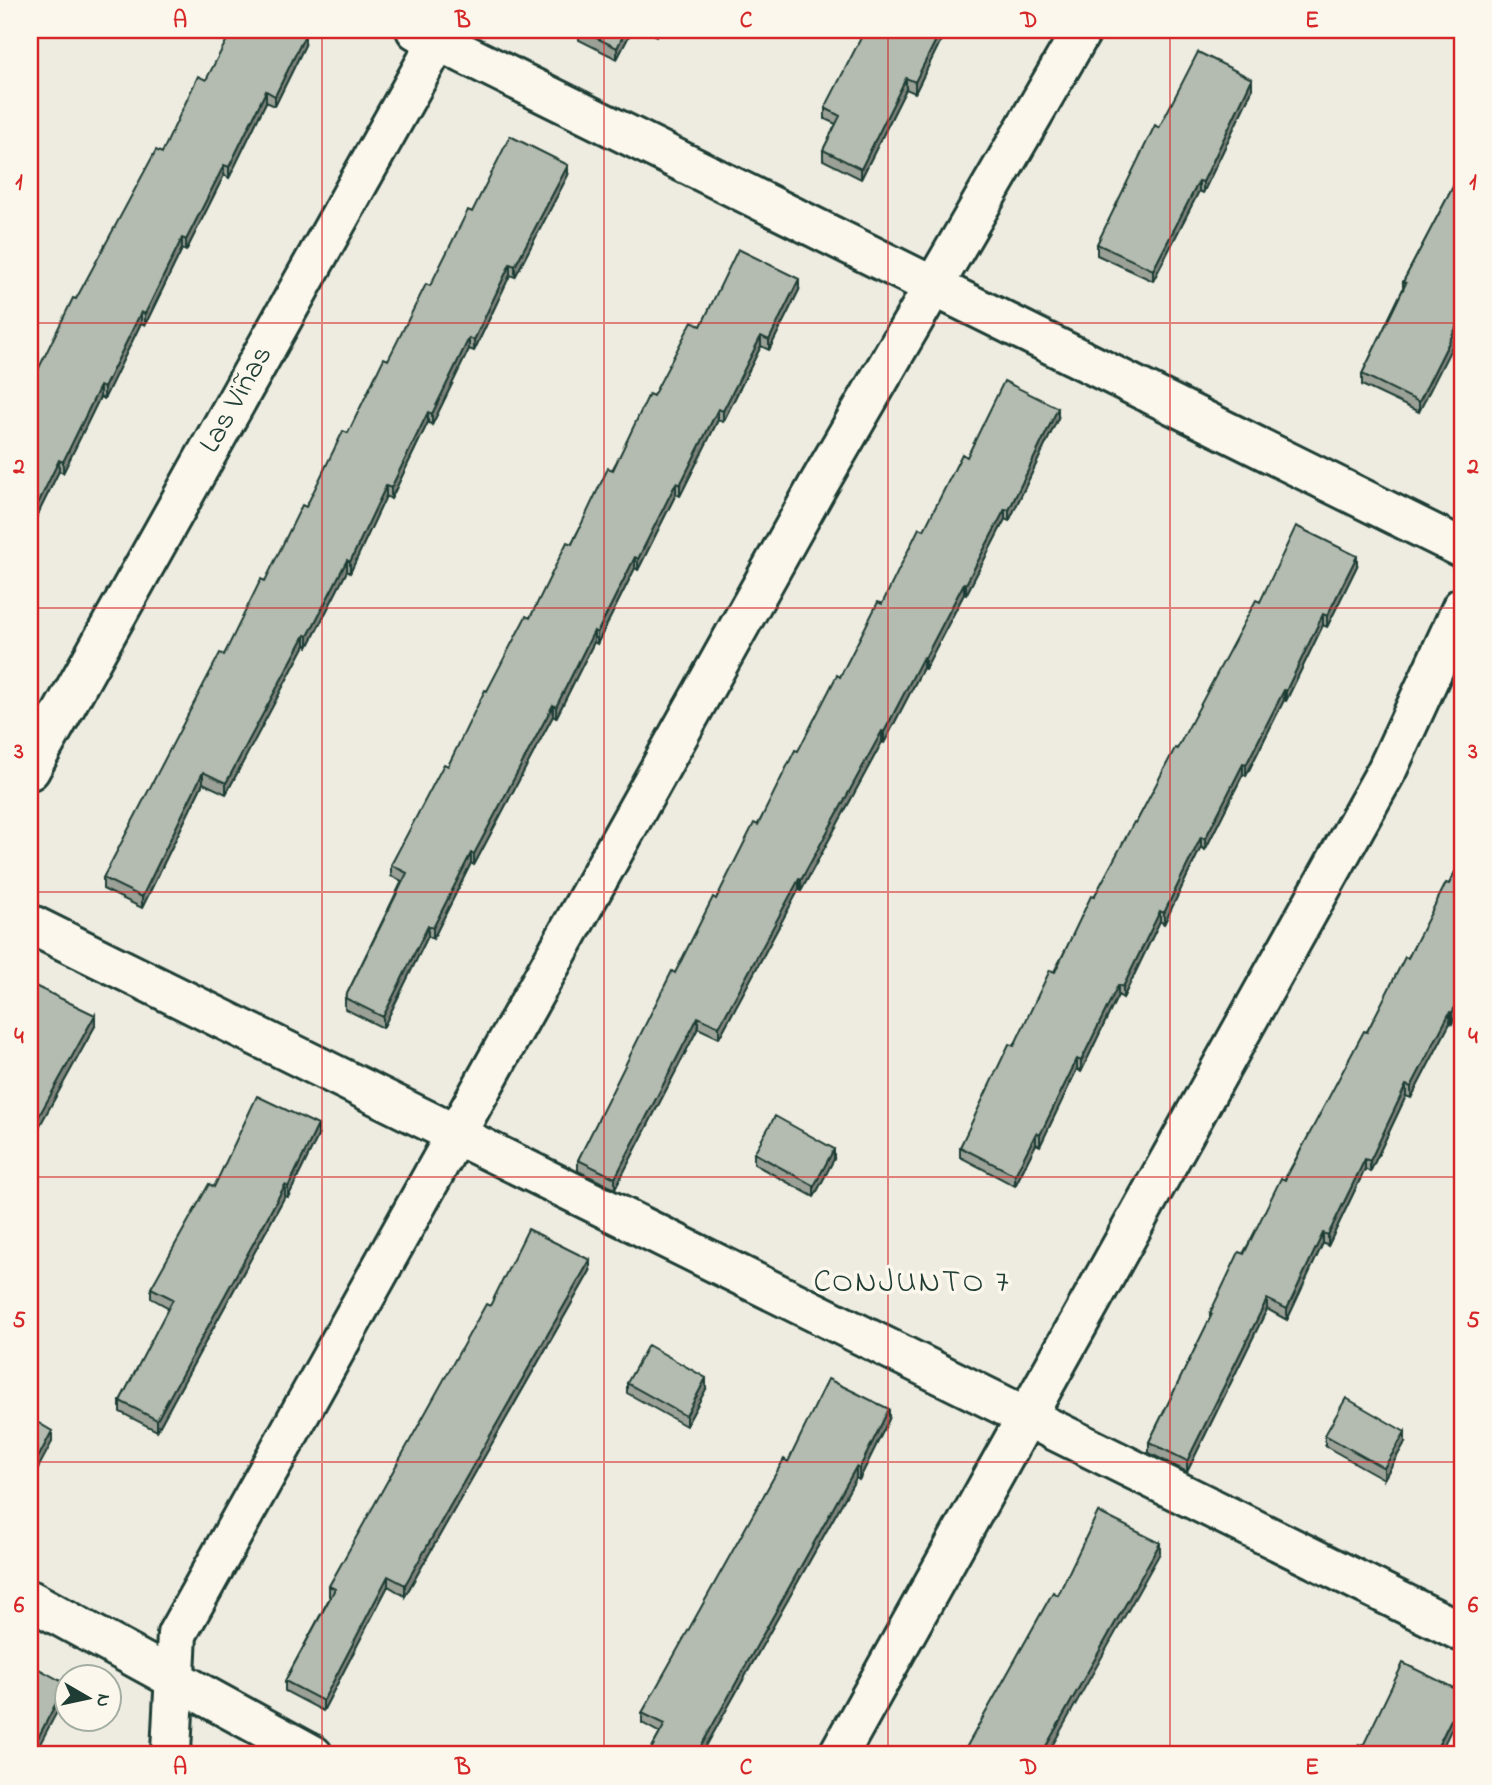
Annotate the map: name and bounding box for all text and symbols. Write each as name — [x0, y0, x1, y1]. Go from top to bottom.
text: A — [173, 5, 187, 38]
text: B — [454, 5, 471, 38]
text: C — [740, 5, 753, 38]
text: D — [1020, 5, 1037, 38]
text: E — [1305, 5, 1319, 38]
text: 1 — [15, 167, 23, 200]
text: 1 — [1469, 167, 1477, 200]
street label: Las Viñas — [189, 338, 285, 462]
text: 2 — [12, 451, 25, 484]
text: 2 — [1466, 451, 1479, 484]
text: 3 — [13, 736, 24, 769]
text: 3 — [1467, 736, 1478, 769]
text: 4 — [14, 1021, 24, 1054]
text: 4 — [1468, 1021, 1478, 1054]
district label: CONJUNTO 7 — [813, 1260, 1011, 1307]
text: 5 — [12, 1305, 26, 1338]
text: 5 — [1466, 1305, 1480, 1338]
text: 6 — [14, 1590, 25, 1623]
text: 6 — [1468, 1590, 1479, 1623]
north arrow — [52, 1662, 122, 1732]
text: N — [88, 1692, 117, 1709]
text: A — [173, 1752, 187, 1785]
text: B — [454, 1752, 471, 1785]
text: C — [740, 1752, 753, 1785]
text: D — [1020, 1752, 1037, 1785]
text: E — [1305, 1752, 1319, 1785]

